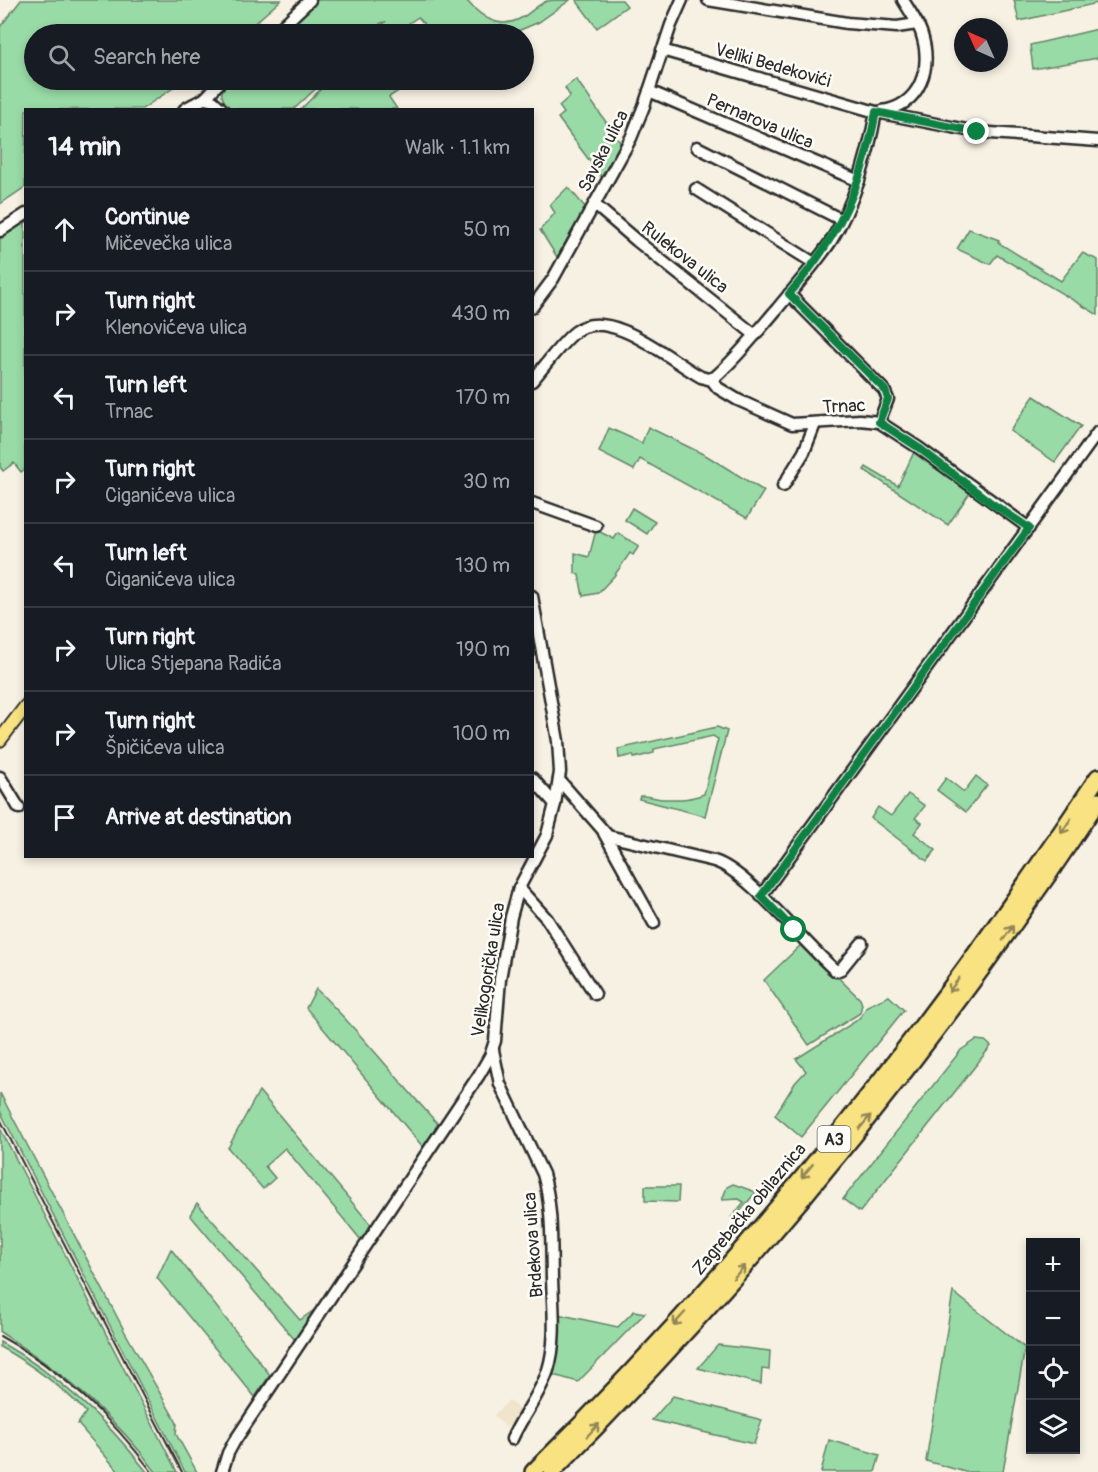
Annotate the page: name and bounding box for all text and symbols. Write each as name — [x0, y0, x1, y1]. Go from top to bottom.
north arrow — [954, 18, 1008, 72]
search box — [24, 24, 534, 90]
street label: Veliki Bedekovići — [712, 38, 834, 93]
icon: search — [45, 41, 78, 74]
text: Search here — [93, 43, 200, 71]
street label: Pernarova ulica — [703, 89, 817, 154]
street label: Savska ulica — [573, 106, 634, 196]
route end — [963, 118, 989, 144]
text: 14 min — [48, 131, 121, 163]
text: Walk · 1.1 km — [405, 135, 510, 160]
text: Continue — [105, 203, 189, 231]
icon: ahead — [48, 213, 81, 246]
street label: Rulekova ulica — [637, 216, 733, 299]
text: 50 m — [463, 217, 510, 242]
text: Mičevečka ulica — [105, 231, 232, 256]
text: Turn right — [105, 287, 195, 315]
icon: right — [48, 297, 81, 330]
text: 430 m — [451, 301, 510, 326]
text: Klenovićeva ulica — [105, 315, 247, 340]
text: Turn left — [105, 371, 187, 399]
icon: left — [48, 381, 81, 414]
text: 170 m — [456, 385, 510, 410]
street label: Trnac — [822, 394, 866, 419]
text: Trnac — [105, 399, 153, 424]
text: Turn right — [105, 455, 195, 483]
icon: right — [48, 465, 81, 498]
text: 30 m — [463, 469, 510, 494]
text: Ciganićeva ulica — [105, 483, 235, 508]
text: Turn left — [105, 539, 187, 567]
icon: left — [48, 549, 81, 582]
text: 130 m — [455, 553, 510, 578]
text: Ciganićeva ulica — [105, 567, 235, 592]
text: Turn right — [105, 623, 195, 651]
icon: right — [48, 633, 81, 666]
text: 190 m — [456, 637, 510, 662]
text: Ulica Stjepana Radića — [105, 651, 282, 676]
text: Turn right — [105, 707, 195, 735]
icon: right — [48, 717, 81, 750]
text: 100 m — [453, 721, 510, 746]
text: Špičićeva ulica — [105, 735, 224, 760]
icon: arrive — [48, 801, 81, 834]
text: Arrive at destination — [105, 803, 291, 831]
one-way arrow — [1060, 817, 1072, 834]
street label: Velikogorička ulica — [467, 901, 510, 1039]
route start — [780, 916, 806, 942]
one-way arrow — [1001, 926, 1014, 942]
one-way arrow — [947, 977, 960, 993]
one-way arrow — [858, 1115, 871, 1131]
road number: A3 — [818, 1126, 850, 1152]
street label: Zagrebačka obilaznica — [687, 1138, 811, 1280]
one-way arrow — [801, 1163, 814, 1179]
street label: Brdekova ulica — [518, 1191, 549, 1299]
map controls — [1026, 1238, 1080, 1454]
button: + — [1026, 1238, 1080, 1292]
one-way arrow — [732, 1264, 746, 1279]
button: − — [1026, 1292, 1080, 1346]
one-way arrow — [672, 1311, 686, 1326]
button: locate — [1026, 1346, 1080, 1400]
button: layers — [1026, 1400, 1080, 1454]
one-way arrow — [586, 1423, 600, 1438]

